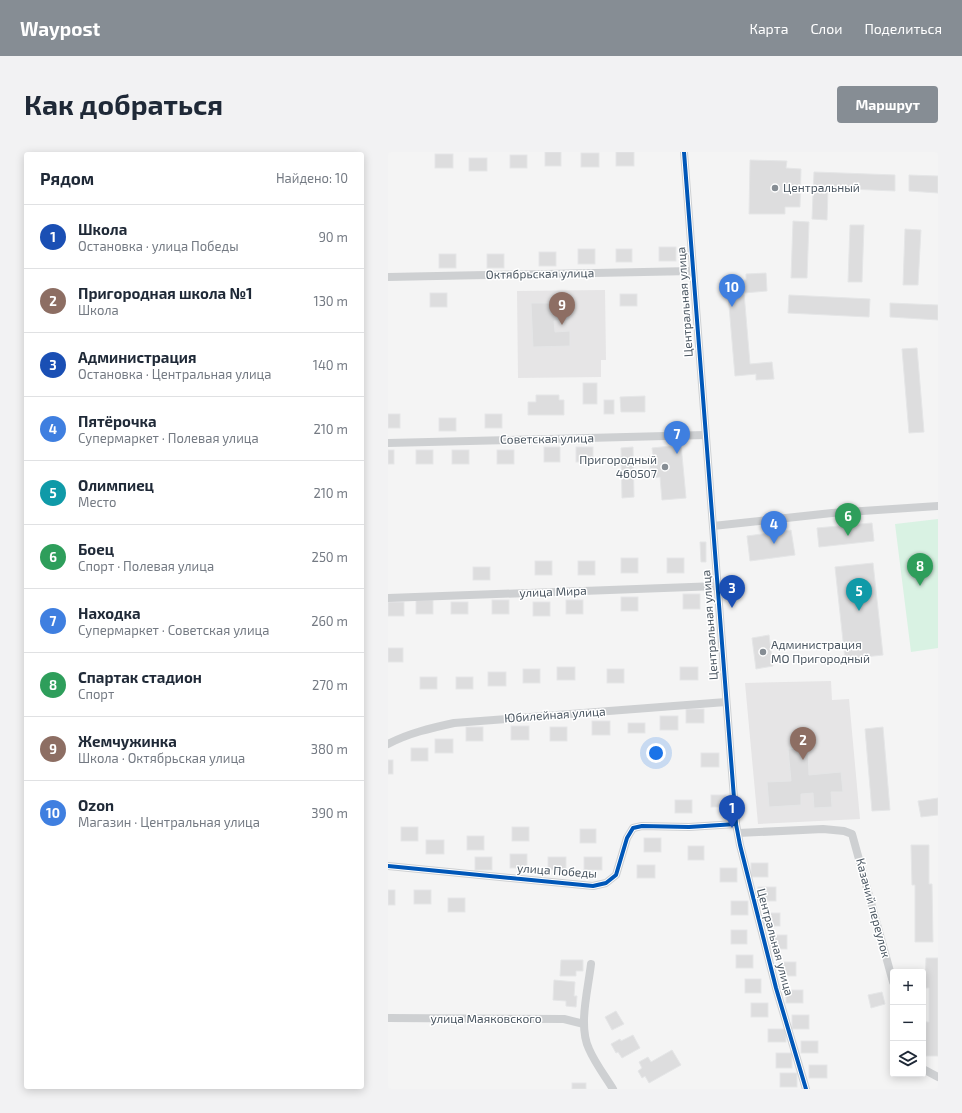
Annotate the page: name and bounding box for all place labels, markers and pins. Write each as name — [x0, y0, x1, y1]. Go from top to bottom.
place label: Центральный — [783, 180, 860, 194]
marker: Центральный — [770, 183, 780, 193]
pin: 10 — [719, 274, 745, 307]
pin: 9 — [549, 292, 575, 325]
pin: 7 — [664, 421, 690, 454]
place label: Пригородный 460507 — [579, 452, 657, 480]
marker: Пригородный 460507 — [660, 462, 670, 472]
pin: 6 — [835, 503, 861, 536]
pin: 4 — [761, 511, 787, 544]
pin: 8 — [907, 553, 933, 586]
pin: 3 — [719, 575, 745, 608]
pin: 5 — [846, 578, 872, 611]
place label: Администрация МО Пригородный — [771, 637, 870, 665]
marker: Администрация МО Пригородный — [758, 647, 768, 657]
pin: 2 — [790, 727, 816, 760]
pin: 1 — [719, 795, 745, 828]

